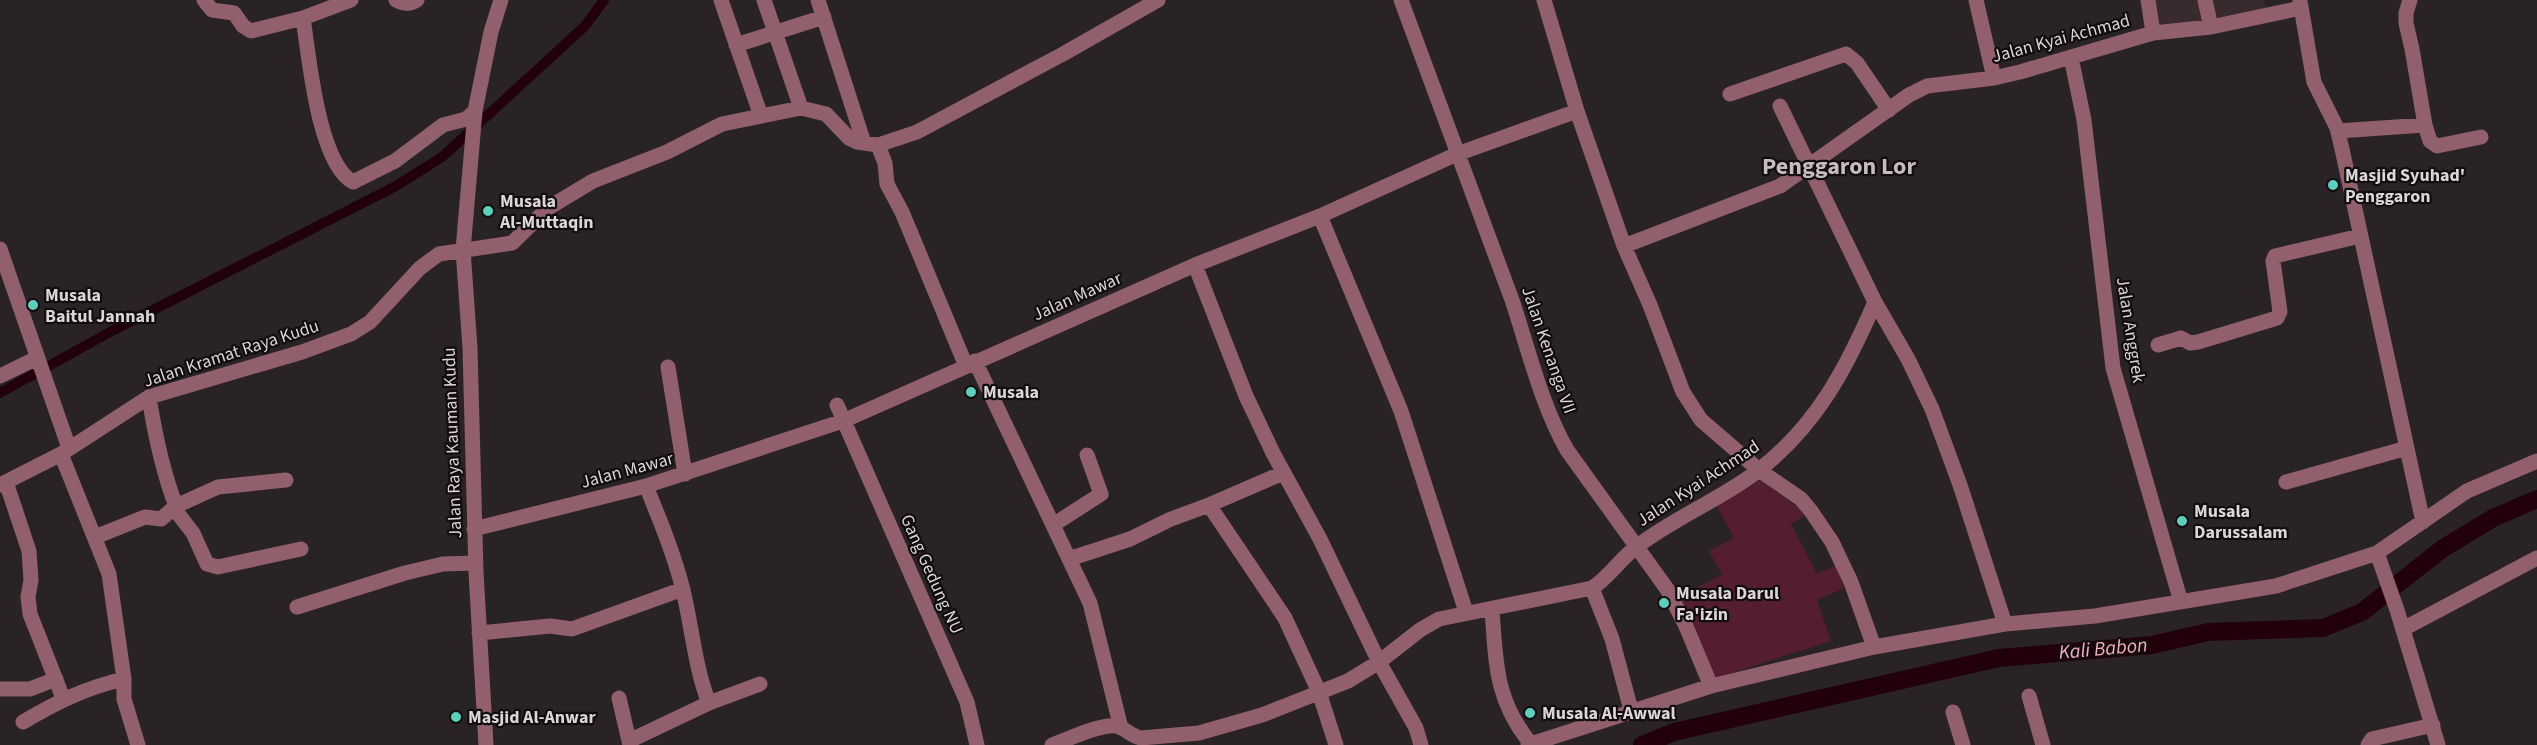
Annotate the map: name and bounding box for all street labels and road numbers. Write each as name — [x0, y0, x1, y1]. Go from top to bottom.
street label: Jalan Kyai Achmad — [1989, 8, 2133, 69]
street label: Jalan Mawar — [1029, 265, 1126, 327]
street label: Jalan Anggrek — [2110, 276, 2151, 385]
street label: Jalan Kenanga VII — [1515, 283, 1582, 417]
street label: Jalan Kramat Raya Kudu — [140, 313, 322, 394]
street label: Jalan Raya Kauman Kudu — [437, 347, 468, 539]
street label: Jalan Kyai Achmad — [1632, 434, 1765, 533]
street label: Jalan Mawar — [578, 446, 677, 495]
street label: Gang Gedung NU — [894, 511, 969, 638]

